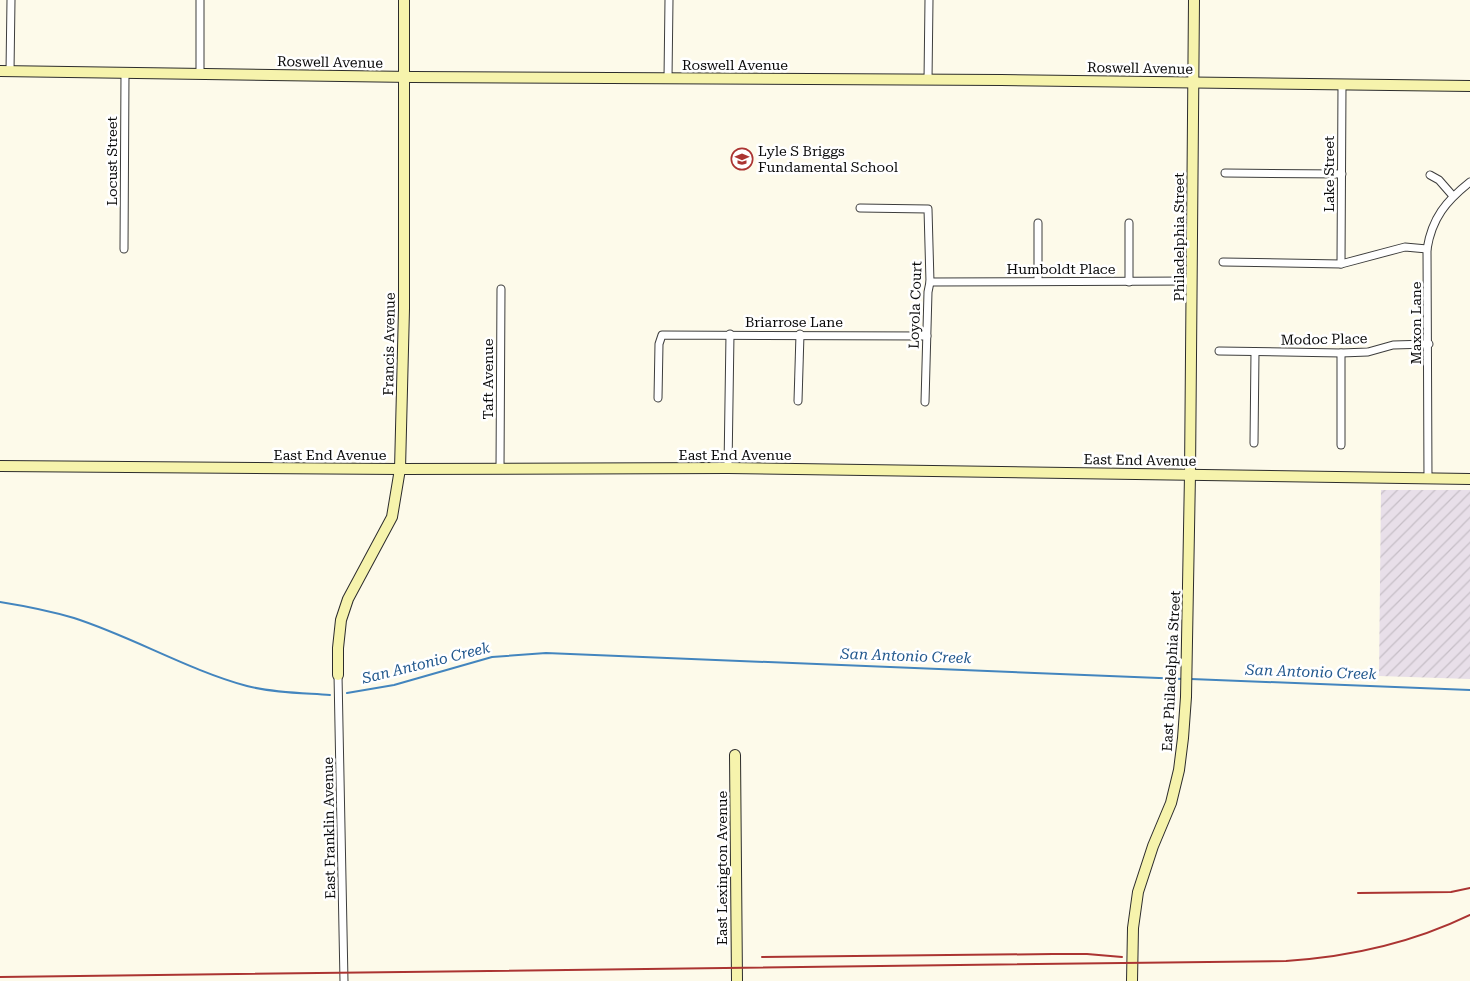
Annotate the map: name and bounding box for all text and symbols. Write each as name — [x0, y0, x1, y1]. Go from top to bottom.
street label: Roswell Avenue — [277, 53, 383, 71]
street label: Roswell Avenue — [682, 57, 788, 73]
street label: Roswell Avenue — [1087, 59, 1193, 77]
street label: Locust Street — [104, 116, 120, 206]
street label: Lake Street — [1321, 136, 1337, 212]
place label: Lyle S Briggs Fundamental School — [758, 143, 899, 175]
school or university icon: Lyle S Briggs Fundamental School — [730, 147, 754, 171]
street label: Philadelphia Street — [1171, 173, 1187, 301]
street label: Loyola Court — [905, 261, 925, 349]
street label: Humboldt Place — [1007, 261, 1116, 277]
street label: Maxon Lane — [1408, 281, 1424, 365]
street label: Francis Avenue — [380, 292, 398, 396]
street label: Briarrose Lane — [745, 314, 843, 330]
street label: Modoc Place — [1280, 330, 1368, 348]
street label: Taft Avenue — [480, 338, 496, 419]
street label: East End Avenue — [274, 447, 387, 463]
street label: East End Avenue — [679, 447, 792, 463]
street label: East End Avenue — [1083, 451, 1197, 469]
street label: East Philadelphia Street — [1159, 590, 1183, 752]
water label: San Antonio Creek — [359, 638, 493, 688]
water label: San Antonio Creek — [839, 645, 973, 667]
water label: San Antonio Creek — [1244, 661, 1378, 683]
street label: East Franklin Avenue — [320, 756, 338, 899]
street label: East Lexington Avenue — [714, 790, 730, 945]

